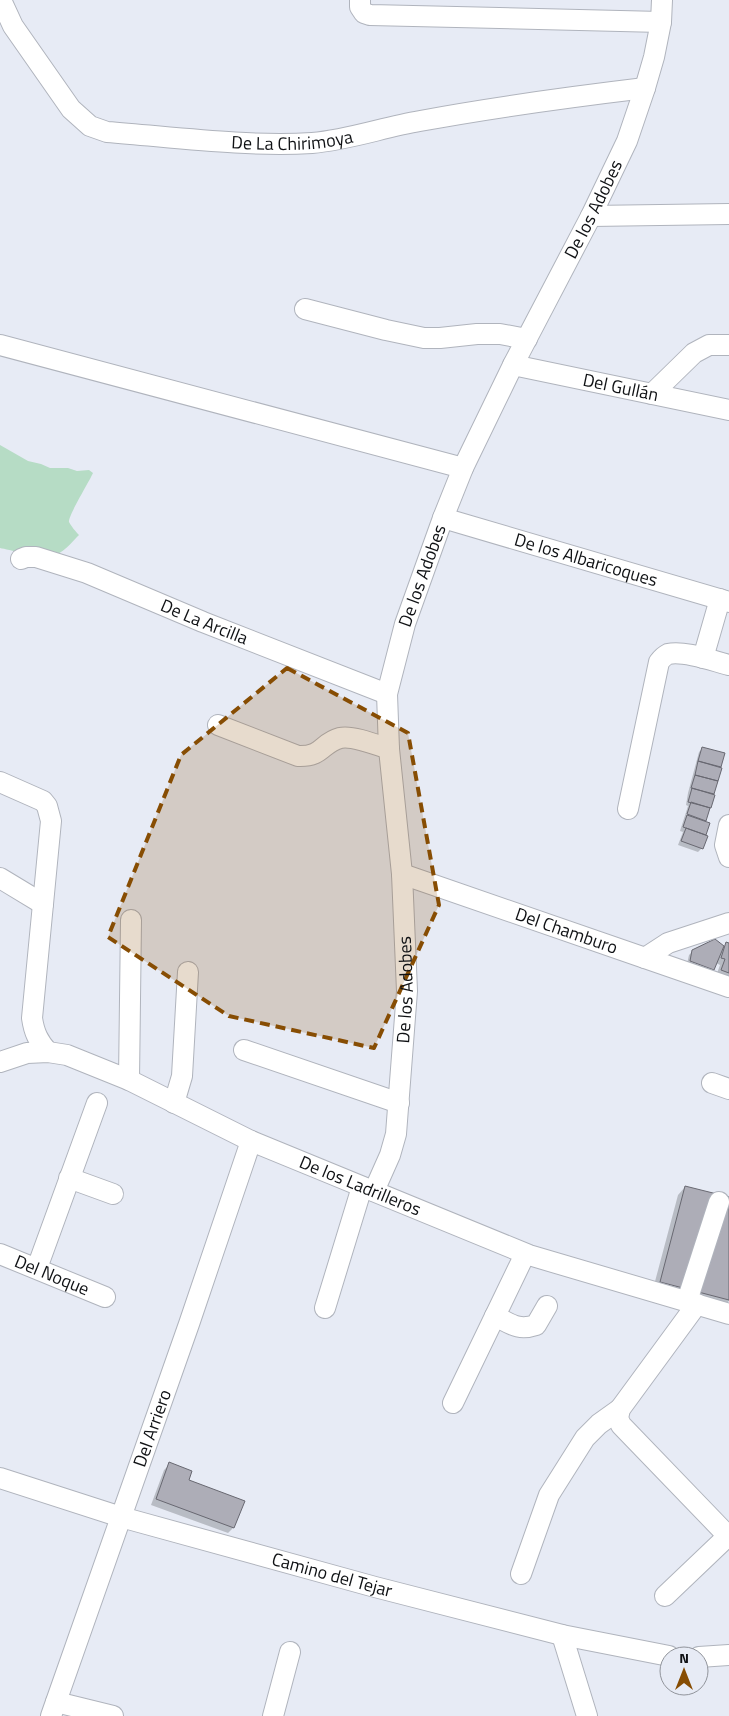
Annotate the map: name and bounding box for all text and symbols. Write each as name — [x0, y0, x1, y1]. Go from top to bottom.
street label: De La Chirimoya — [231, 123, 355, 157]
street label: De los Adobes — [557, 155, 629, 263]
street label: Del Gullán — [581, 366, 661, 408]
street label: De los Adobes — [391, 521, 453, 631]
street label: De los Albaricoques — [511, 526, 661, 593]
street label: De La Arcilla — [157, 592, 252, 651]
street label: Del Chamburo — [512, 900, 622, 961]
street label: De los Adobes — [389, 935, 420, 1044]
street label: De los Ladrilleros — [295, 1148, 425, 1222]
street label: Del Noque — [11, 1247, 93, 1302]
street label: Del Arriero — [126, 1386, 178, 1471]
street label: Camino del Tejar — [269, 1545, 395, 1604]
north arrow — [659, 1646, 709, 1696]
text: N — [679, 1647, 689, 1668]

